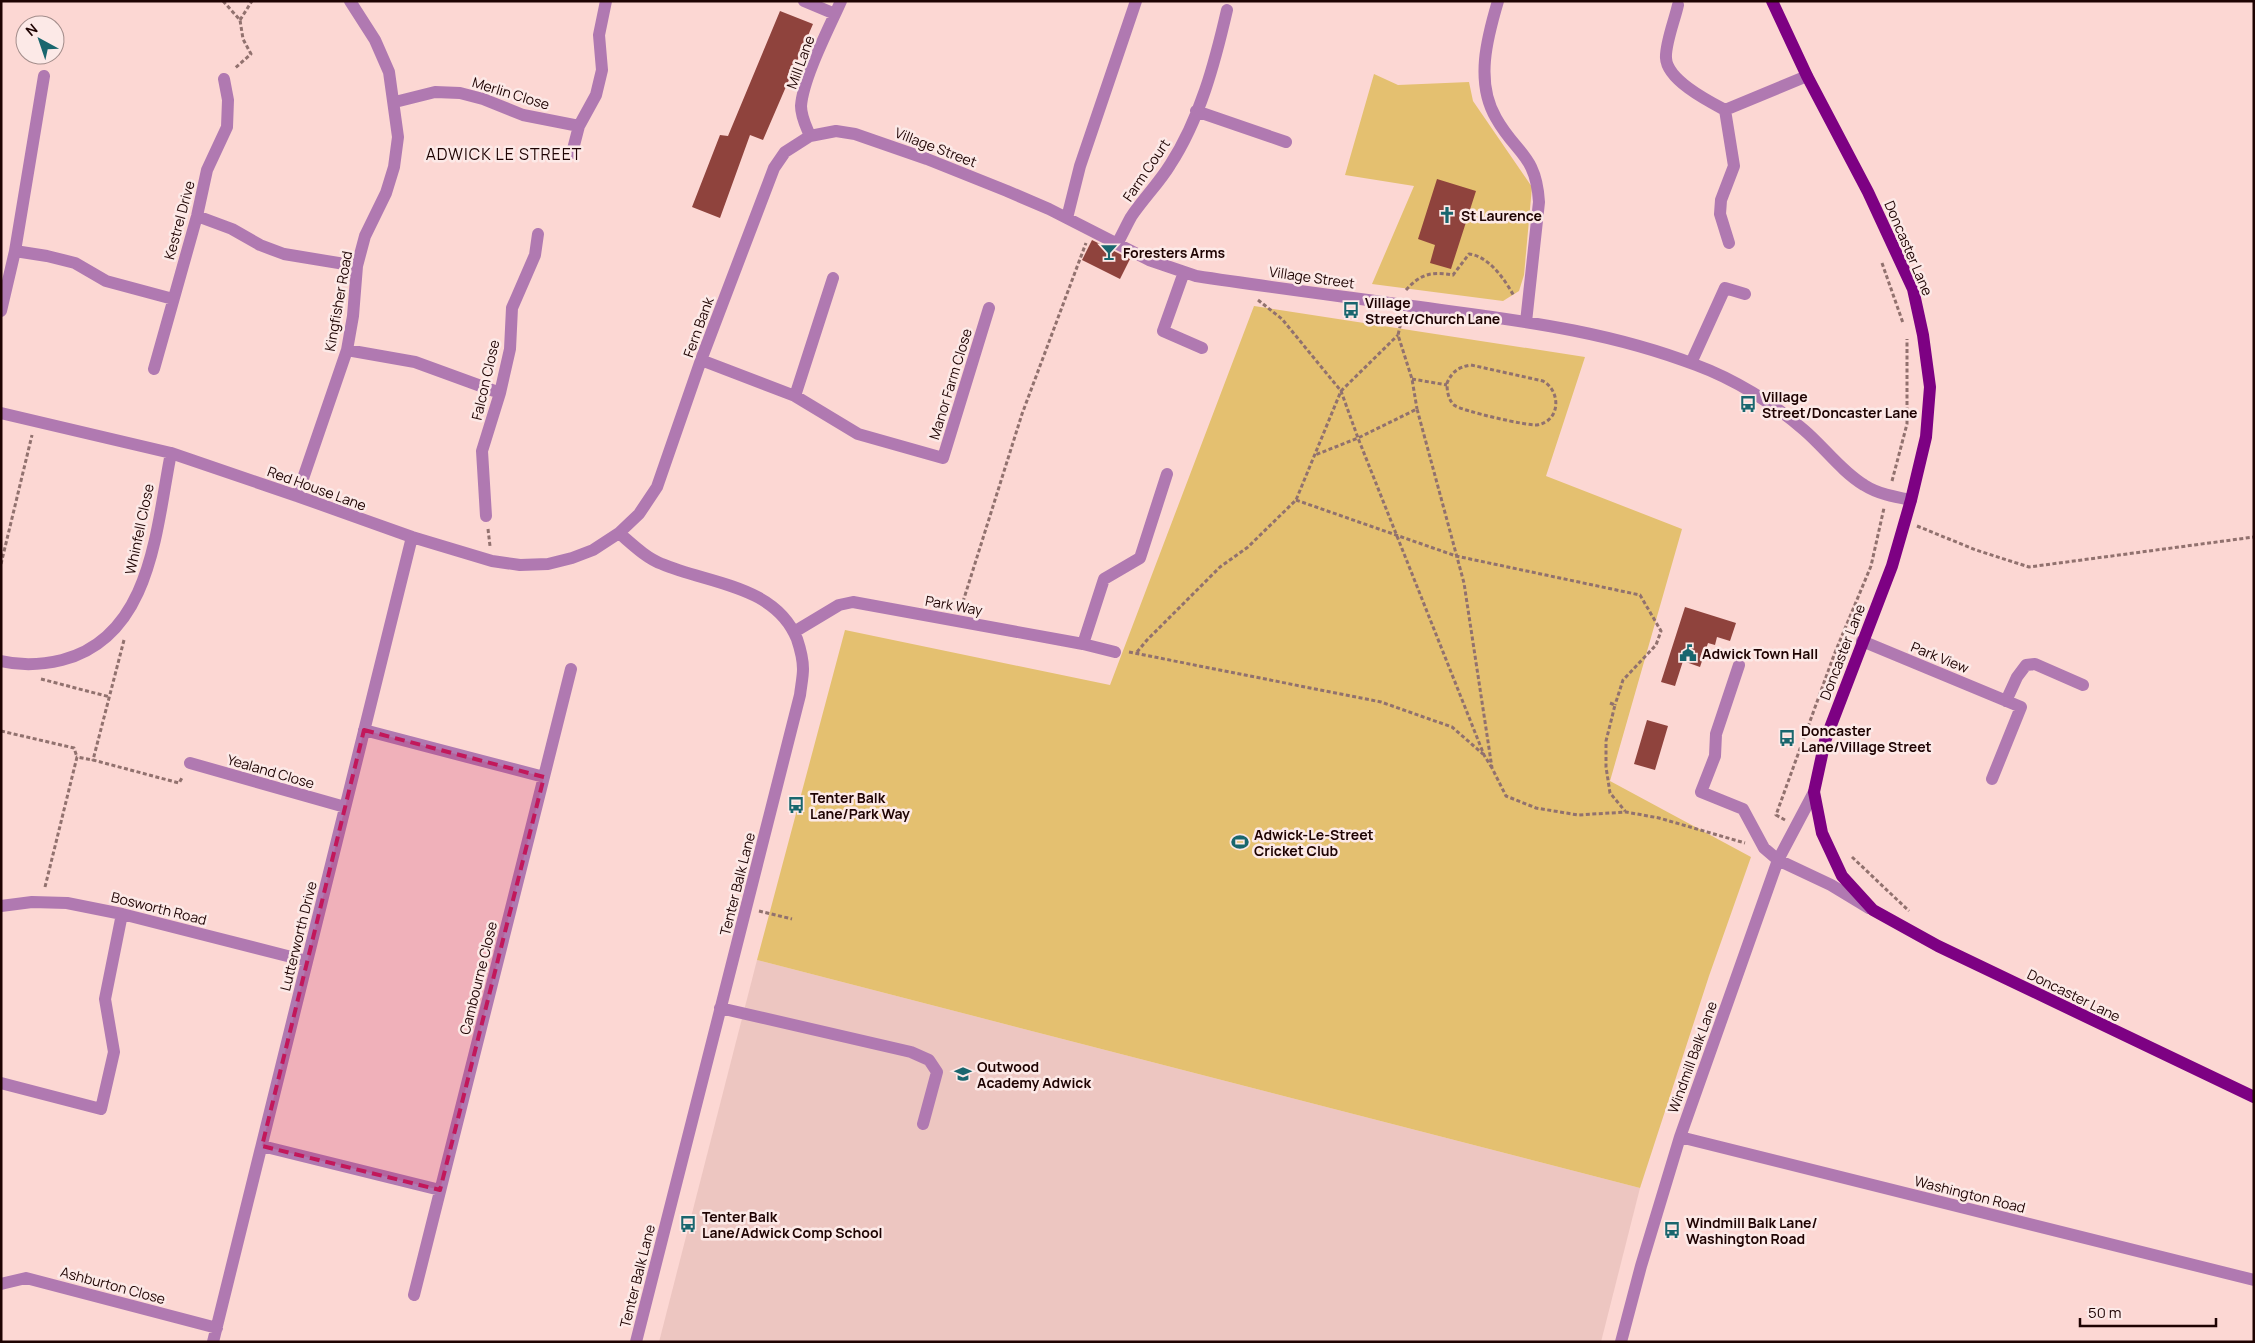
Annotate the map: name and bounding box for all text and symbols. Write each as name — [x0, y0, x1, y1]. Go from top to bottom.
north arrow — [15, 15, 65, 65]
text: N — [21, 19, 41, 40]
street label: Mill Lane — [782, 33, 818, 91]
street label: Merlin Close — [470, 72, 552, 114]
street label: Village Street — [892, 123, 980, 171]
street label: Farm Court — [1118, 135, 1174, 205]
district label: ADWICK LE STREET — [426, 143, 582, 165]
street label: Kestrel Drive — [159, 179, 199, 261]
street label: Doncaster Lane — [1880, 198, 1938, 298]
church icon: St Laurence — [1437, 205, 1457, 225]
place label: St Laurence — [1461, 206, 1542, 225]
bar icon: Foresters Arms — [1099, 242, 1119, 262]
place label: Foresters Arms — [1123, 243, 1226, 262]
street label: Kingfisher Road — [320, 249, 356, 353]
street label: Village Street — [1268, 262, 1356, 292]
street label: Fern Bank — [678, 293, 718, 360]
place label: Village Street/Church Lane — [1365, 293, 1500, 328]
bus stop icon: Village Street/Church Lane — [1341, 300, 1361, 320]
street label: Manor Farm Close — [924, 326, 976, 442]
street label: Falcon Close — [467, 338, 503, 422]
place label: Village Street/Doncaster Lane — [1762, 387, 1917, 422]
bus stop icon: Village Street/Doncaster Lane — [1738, 394, 1758, 414]
street label: Red House Lane — [265, 461, 369, 515]
street label: Whinfell Close — [120, 482, 158, 576]
street label: Park Way — [924, 591, 985, 619]
street label: Doncaster Lane — [1815, 601, 1869, 703]
street label: Park View — [1908, 637, 1972, 677]
public building icon: Adwick Town Hall — [1678, 643, 1698, 663]
place label: Adwick Town Hall — [1702, 644, 1818, 663]
place label: Doncaster Lane/Village Street — [1801, 721, 1932, 756]
bus stop icon: Doncaster Lane/Village Street — [1777, 728, 1797, 748]
street label: Yealand Close — [225, 749, 317, 793]
place label: Tenter Balk Lane/Park Way — [810, 788, 910, 823]
bus stop icon: Tenter Balk Lane/Park Way — [786, 795, 806, 815]
place label: Adwick-Le-Street Cricket Club — [1254, 825, 1374, 860]
street label: Tenter Balk Lane — [715, 830, 759, 938]
sports icon: Adwick-Le-Street Cricket Club — [1230, 832, 1250, 852]
street label: Lutterworth Drive — [275, 879, 321, 993]
street label: Bosworth Road — [109, 887, 209, 929]
street label: Cambourne Close — [455, 919, 501, 1037]
street label: Doncaster Lane — [2024, 964, 2124, 1026]
street label: Windmill Balk Lane — [1663, 998, 1721, 1116]
place label: Outwood Academy Adwick — [977, 1057, 1091, 1092]
school or university icon: Outwood Academy Adwick — [953, 1064, 973, 1084]
street label: Washington Road — [1913, 1171, 2027, 1217]
place label: Tenter Balk Lane/Adwick Comp School — [702, 1207, 883, 1242]
place label: Windmill Balk Lane/ Washington Road — [1686, 1213, 1818, 1248]
bus stop icon: Tenter Balk Lane/Adwick Comp School — [678, 1214, 698, 1234]
bus stop icon: Windmill Balk Lane/ Washington Road — [1662, 1220, 1682, 1240]
street label: Tenter Balk Lane — [615, 1222, 659, 1330]
street label: Ashburton Close — [58, 1262, 168, 1308]
scale bar — [2080, 1296, 2216, 1328]
text: 50 m — [2088, 1302, 2122, 1323]

